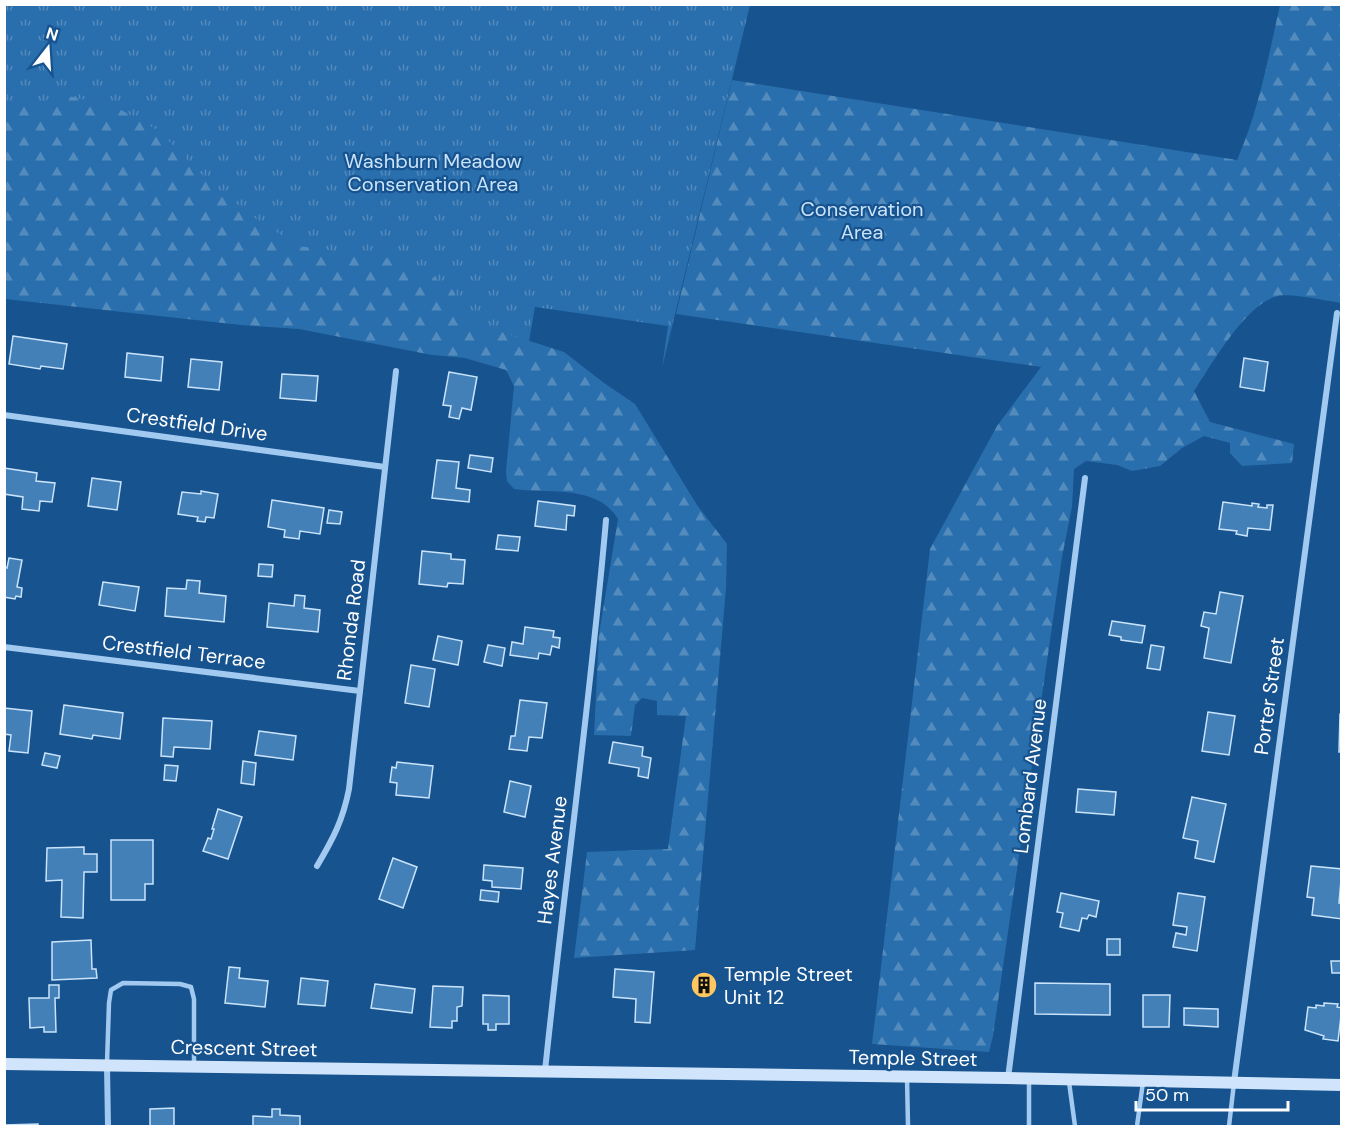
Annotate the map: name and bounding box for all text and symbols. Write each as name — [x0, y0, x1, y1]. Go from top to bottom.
north arrow — [18, 18, 78, 78]
text: N — [44, 22, 61, 46]
park label: Washburn Meadow Conservation Area — [344, 148, 522, 197]
park label: Conservation Area — [800, 196, 924, 245]
street label: Crestfield Drive — [125, 401, 269, 447]
street label: Rhonda Road — [331, 558, 371, 682]
street label: Crestfield Terrace — [101, 629, 267, 675]
street label: Porter Street — [1248, 635, 1290, 757]
street label: Lombard Avenue — [1008, 697, 1052, 855]
street label: Hayes Avenue — [531, 794, 573, 926]
place label: Temple Street Unit 12 — [724, 961, 853, 1010]
building icon: Temple Street Unit 12 — [689, 970, 719, 1000]
street label: Crescent Street — [170, 1034, 318, 1062]
street label: Temple Street — [848, 1044, 978, 1072]
scale bar — [1136, 1074, 1288, 1112]
text: 50 m — [1145, 1083, 1189, 1107]

